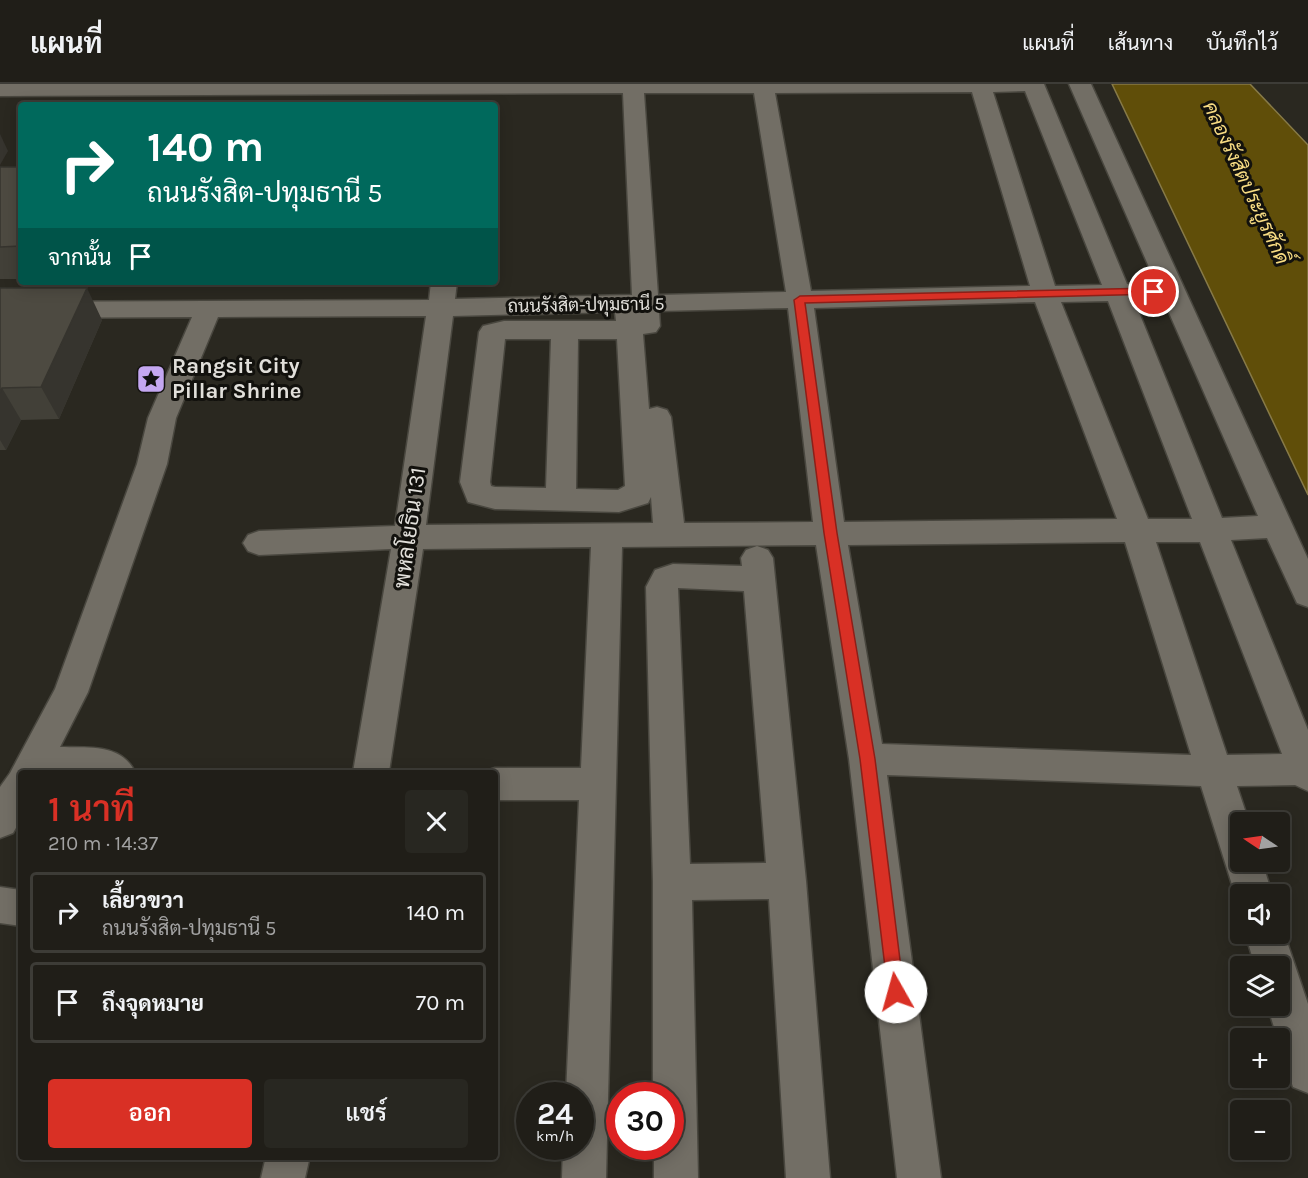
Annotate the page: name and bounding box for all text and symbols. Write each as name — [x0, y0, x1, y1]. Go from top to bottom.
text: แผนที่ — [30, 27, 103, 60]
text: แผนที่ — [1022, 31, 1075, 55]
text: เส้นทาง — [1108, 31, 1173, 55]
text: บันทึกไว้ — [1206, 31, 1278, 55]
water label: คลองรังสิตประยูรศักดิ์ — [1195, 95, 1302, 273]
text: 140 m — [147, 122, 264, 172]
icon: right — [48, 126, 126, 204]
text: ถนนรังสิต-ปทุมธานี 5 — [147, 177, 382, 209]
icon: arrive — [124, 240, 157, 273]
text: จากนั้น — [48, 245, 112, 271]
pin — [1128, 266, 1179, 317]
icon: arrive — [1137, 275, 1170, 308]
street label: ถนนรังสิต-ปทุมธานี 5 — [507, 291, 665, 318]
place label: Rangsit City Pillar Shrine — [172, 353, 301, 404]
place icon: Rangsit City Pillar Shrine — [135, 363, 167, 395]
street label: พหลโยธิน 131 — [387, 465, 431, 590]
text: 1 นาที — [48, 788, 135, 830]
button: close — [405, 790, 468, 853]
north arrow — [1230, 812, 1290, 872]
map controls — [1230, 812, 1290, 1160]
text: 210 m · 14:37 — [48, 832, 158, 855]
button: sound — [1230, 884, 1290, 944]
text: เลี้ยวขวา — [102, 888, 184, 914]
icon: right — [51, 896, 84, 929]
text: 140 m — [407, 900, 465, 926]
text: ถนนรังสิต-ปทุมธานี 5 — [102, 917, 276, 940]
button: layers — [1230, 956, 1290, 1016]
position arrow — [864, 960, 928, 1024]
icon: arrive — [51, 986, 84, 1019]
text: 70 m — [416, 990, 465, 1016]
text: ถึงจุดหมาย — [102, 991, 204, 1017]
button: + — [1230, 1028, 1290, 1088]
button: ออก — [48, 1079, 252, 1148]
button: แชร์ — [264, 1079, 468, 1148]
speed limit sign: 30 — [606, 1082, 684, 1160]
text: 24 — [537, 1096, 573, 1132]
button: − — [1230, 1100, 1290, 1160]
text: km/h — [536, 1127, 574, 1145]

